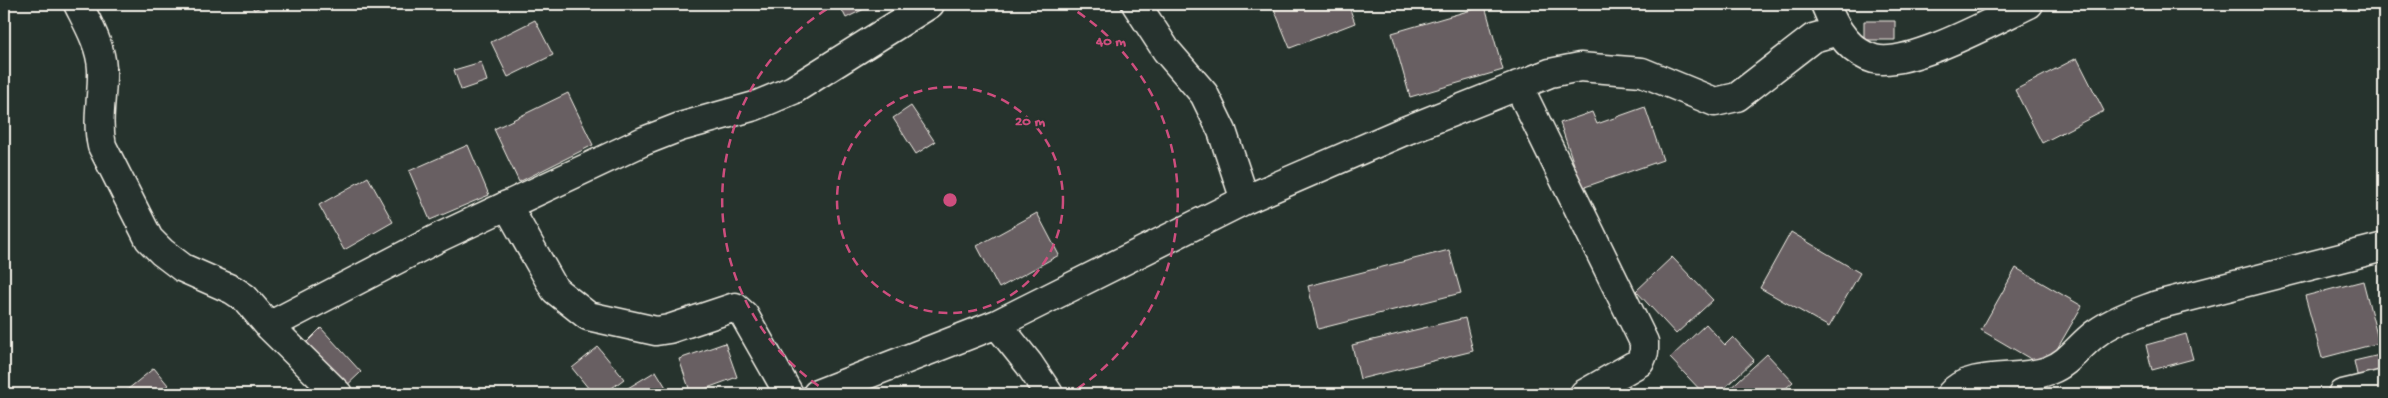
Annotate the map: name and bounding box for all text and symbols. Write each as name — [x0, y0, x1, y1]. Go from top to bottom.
text: 40 m — [1095, 33, 1126, 51]
text: 20 m — [1015, 113, 1045, 131]
centre of rings — [941, 191, 959, 209]

